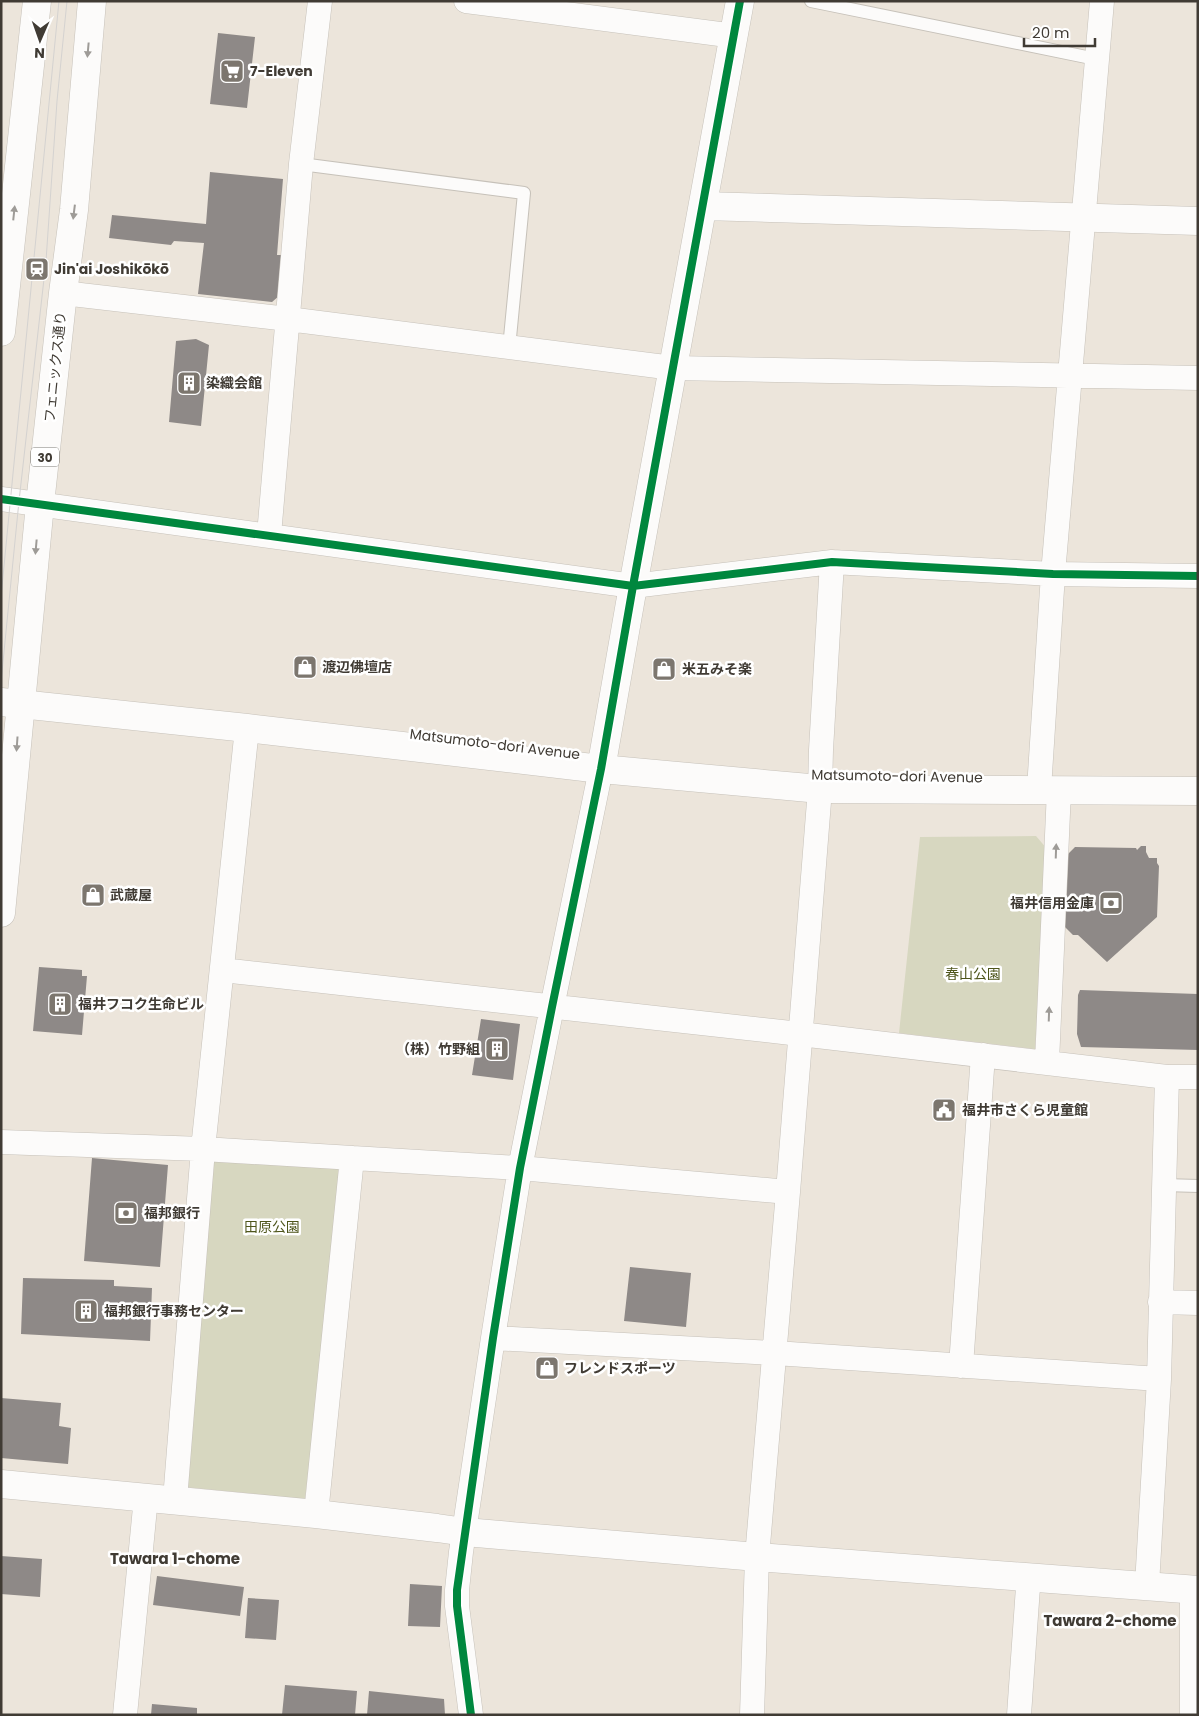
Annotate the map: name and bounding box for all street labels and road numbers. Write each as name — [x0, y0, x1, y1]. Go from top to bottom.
street label: フェニックス通り — [39, 310, 71, 424]
road number: 30 — [31, 448, 59, 467]
street label: Matsumoto-dori Avenue — [409, 724, 582, 764]
street label: Matsumoto-dori Avenue — [811, 765, 983, 787]

